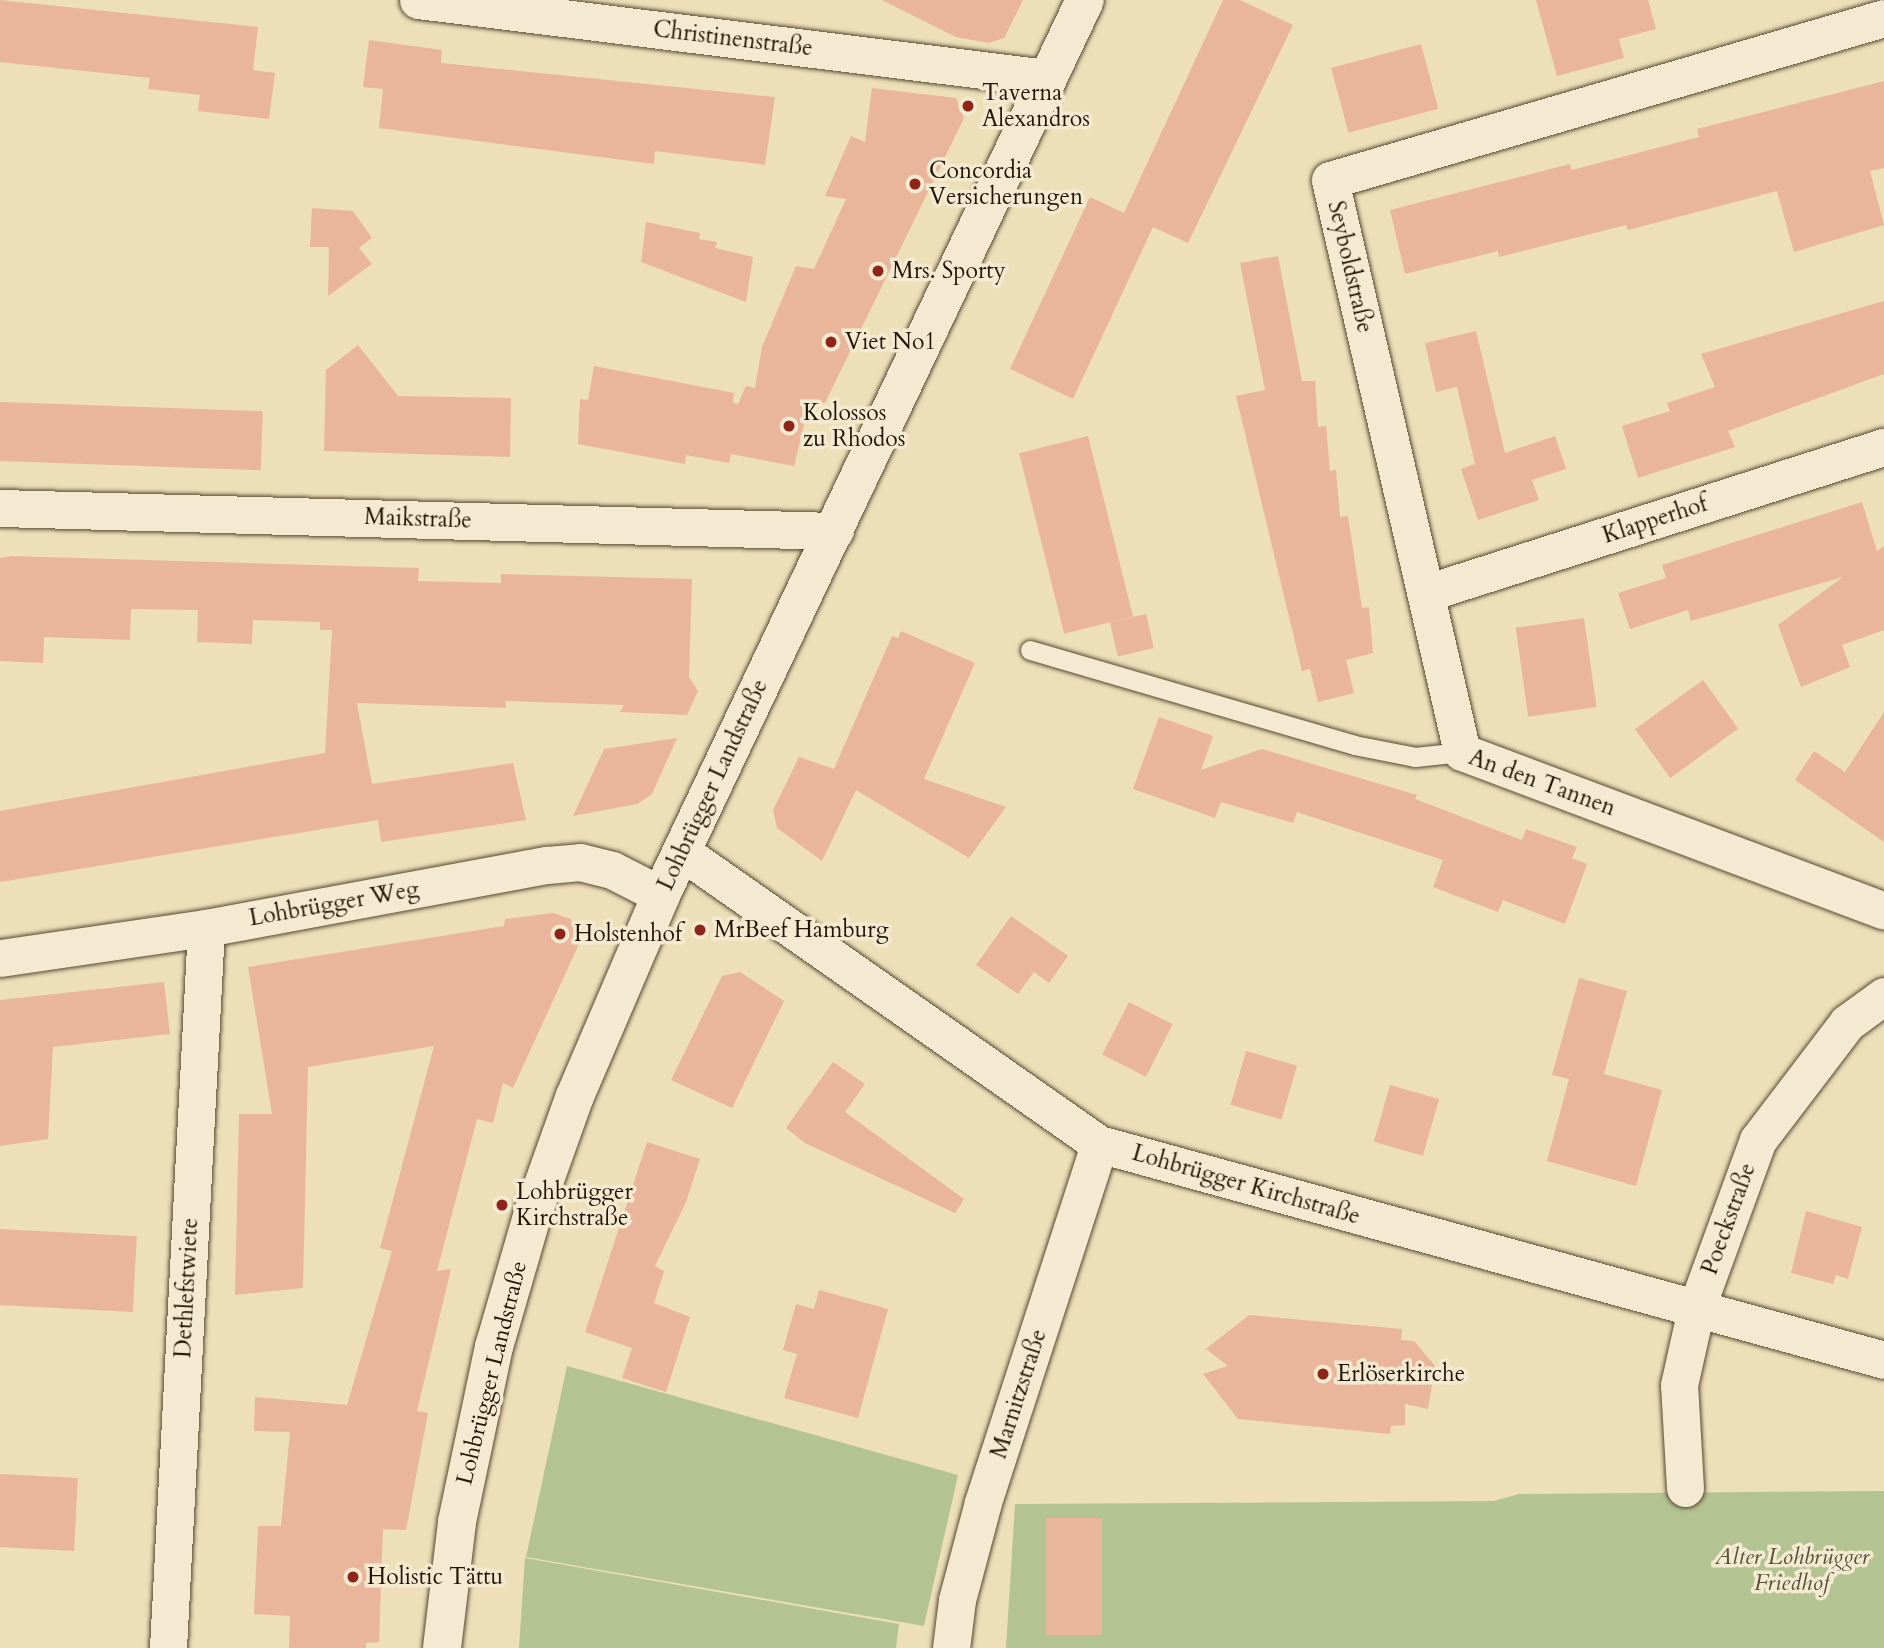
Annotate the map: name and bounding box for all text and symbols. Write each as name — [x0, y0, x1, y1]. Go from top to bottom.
street label: Christinenstraße — [652, 16, 814, 62]
place label: Taverna Alexandros — [982, 79, 1090, 133]
marker: Taverna Alexandros — [960, 98, 976, 114]
place label: Concordia Versicherungen — [929, 157, 1083, 211]
marker: Concordia Versicherungen — [907, 176, 923, 192]
street label: Seyboldstraße — [1321, 198, 1379, 336]
place label: Mrs. Sporty — [892, 257, 1006, 285]
marker: Mrs. Sporty — [870, 263, 886, 279]
place label: Viet No1 — [845, 328, 936, 356]
marker: Viet No1 — [823, 334, 839, 350]
place label: Kolossos zu Rhodos — [803, 399, 905, 453]
marker: Kolossos zu Rhodos — [781, 418, 797, 434]
street label: Klapperhof — [1599, 490, 1711, 550]
street label: Maikstraße — [364, 503, 472, 535]
street label: Lohbrügger Landstraße — [652, 675, 774, 895]
street label: An den Tannen — [1465, 744, 1619, 822]
street label: Lohbrügger Weg — [247, 875, 421, 933]
place label: MrBeef Hamburg — [714, 916, 889, 944]
place label: Holstenhof — [574, 920, 682, 948]
marker: MrBeef Hamburg — [692, 922, 708, 938]
marker: Holstenhof — [552, 926, 568, 942]
street label: Lohbrügger Kirchstraße — [1129, 1139, 1363, 1231]
street label: Poeckstraße — [1696, 1159, 1762, 1279]
place label: Lohbrügger Kirchstraße — [516, 1178, 633, 1232]
marker: Lohbrügger Kirchstraße — [494, 1197, 510, 1213]
street label: Dethlefstwiete — [170, 1217, 204, 1359]
street label: Lohbrügger Landstraße — [451, 1258, 533, 1488]
street label: Marnitzstraße — [985, 1326, 1053, 1462]
place label: Erlöserkirche — [1337, 1360, 1465, 1388]
marker: Erlöserkirche — [1315, 1366, 1331, 1382]
park label: Alter Lohbrügger Friedhof — [1715, 1543, 1869, 1597]
place label: Holistic Tättu — [367, 1563, 503, 1591]
marker: Holistic Tättu — [345, 1569, 361, 1585]

